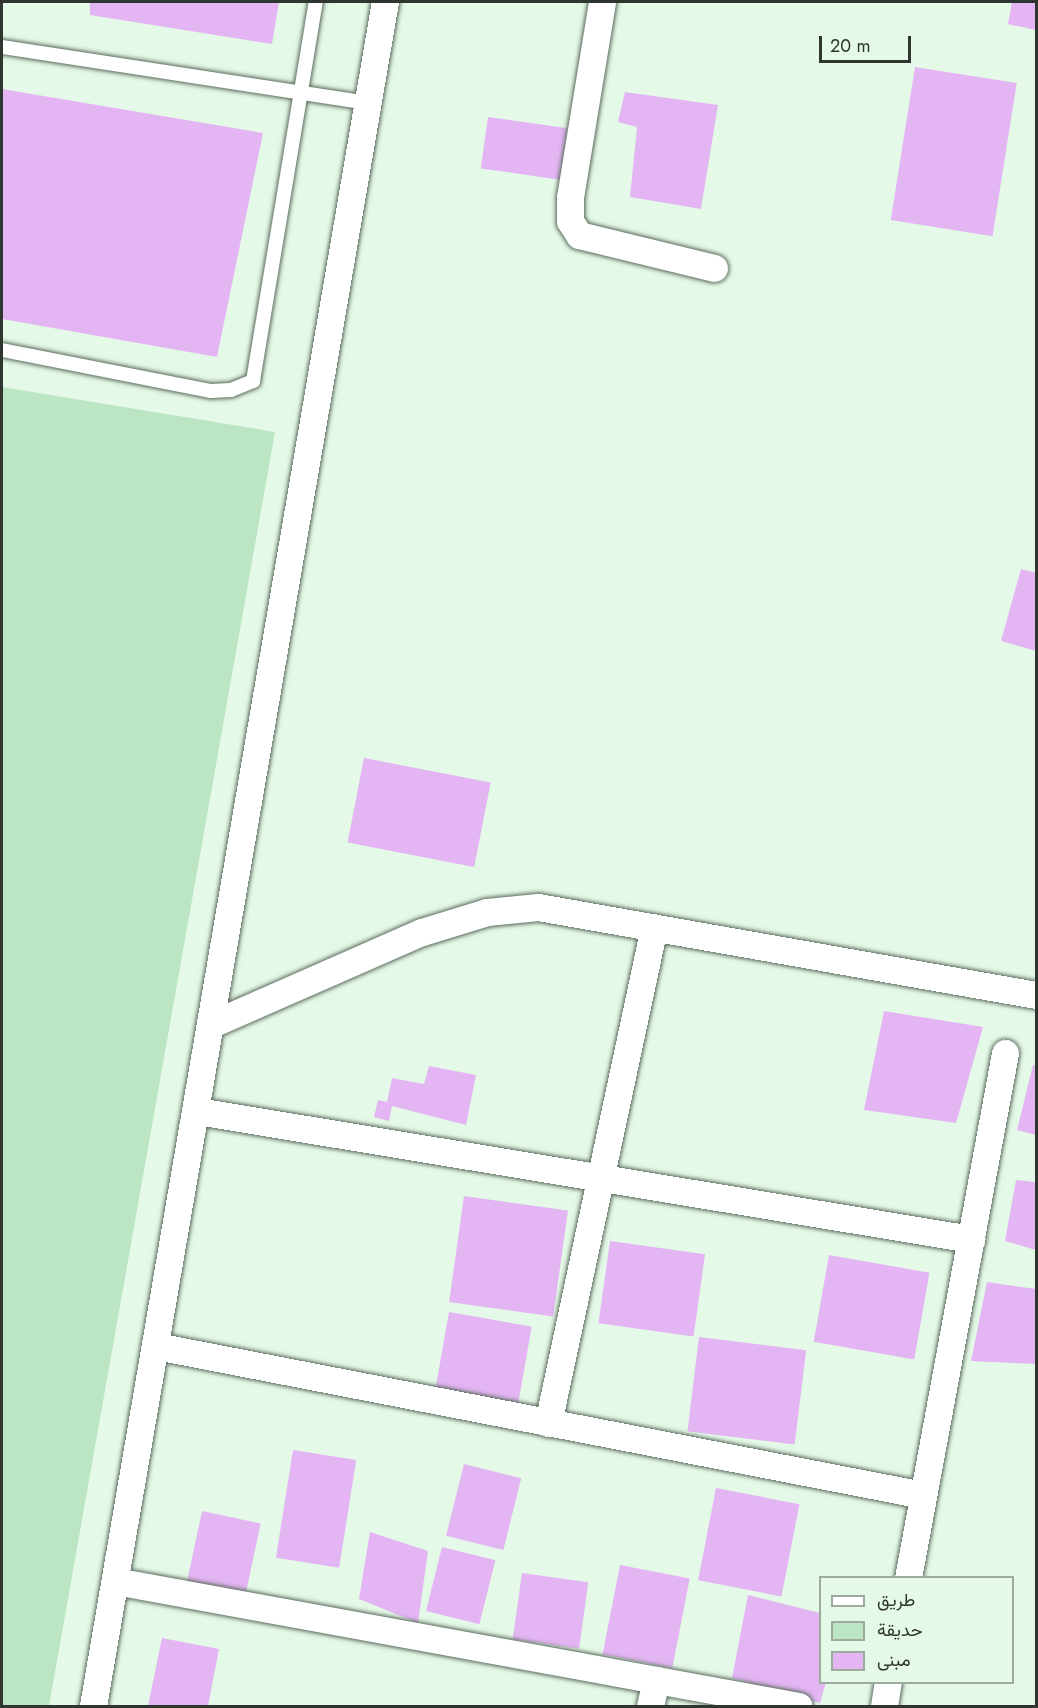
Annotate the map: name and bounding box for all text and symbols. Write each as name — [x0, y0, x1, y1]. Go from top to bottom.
scale bar — [822, 24, 914, 62]
text: 20 m — [830, 33, 870, 59]
legend — [819, 1576, 1014, 1684]
text: طريق — [877, 1587, 915, 1613]
text: حديقة — [877, 1617, 923, 1643]
text: مبنى — [877, 1647, 911, 1673]

